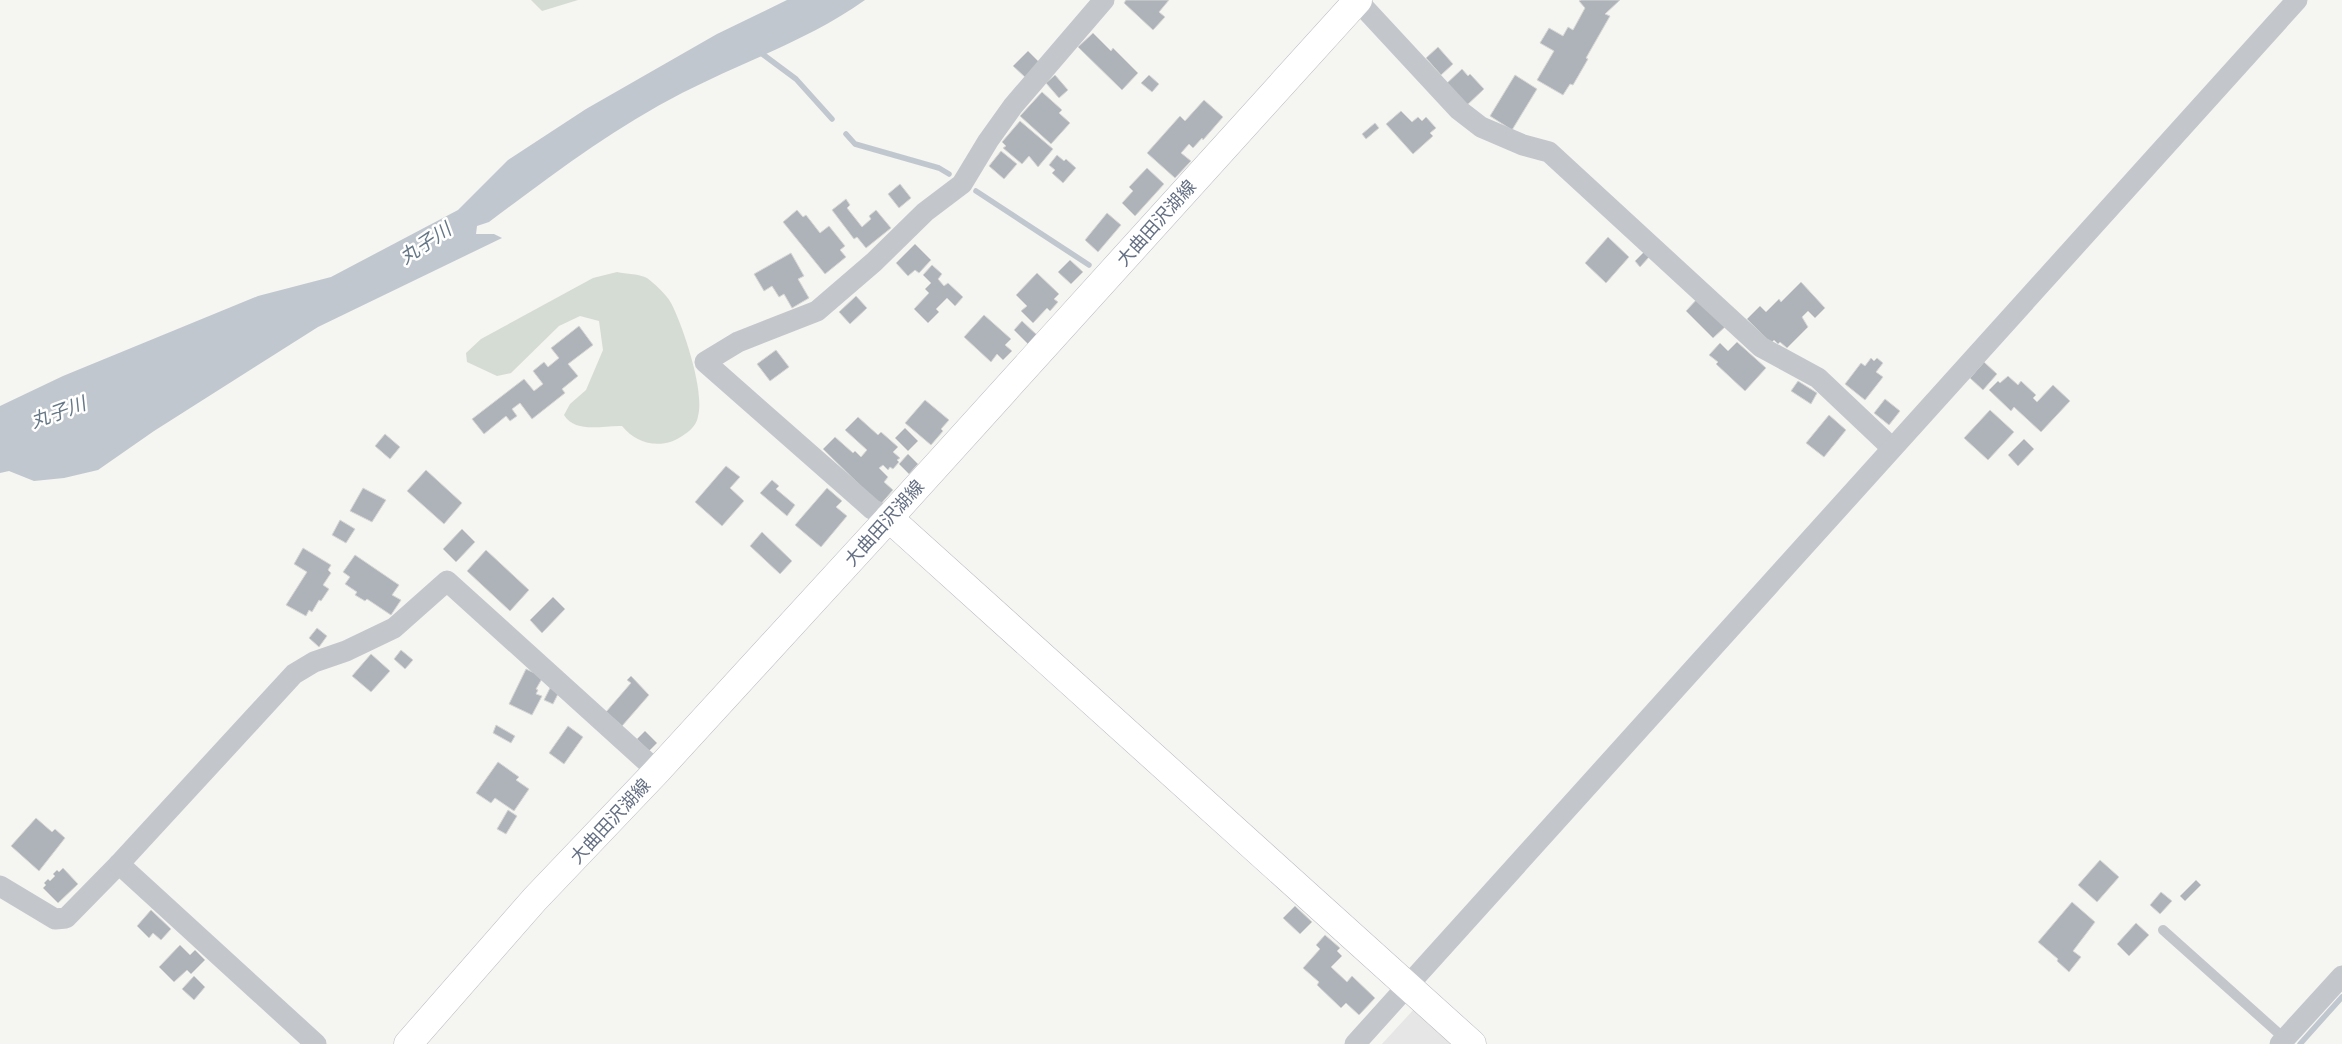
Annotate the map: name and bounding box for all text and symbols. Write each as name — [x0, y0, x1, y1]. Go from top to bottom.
street label: 大曲田沢湖線 — [1112, 176, 1200, 270]
water label: 丸子川 — [395, 217, 456, 268]
water label: 丸子川 — [27, 391, 90, 432]
street label: 大曲田沢湖線 — [840, 476, 928, 570]
street label: 大曲田沢湖線 — [565, 774, 655, 868]

